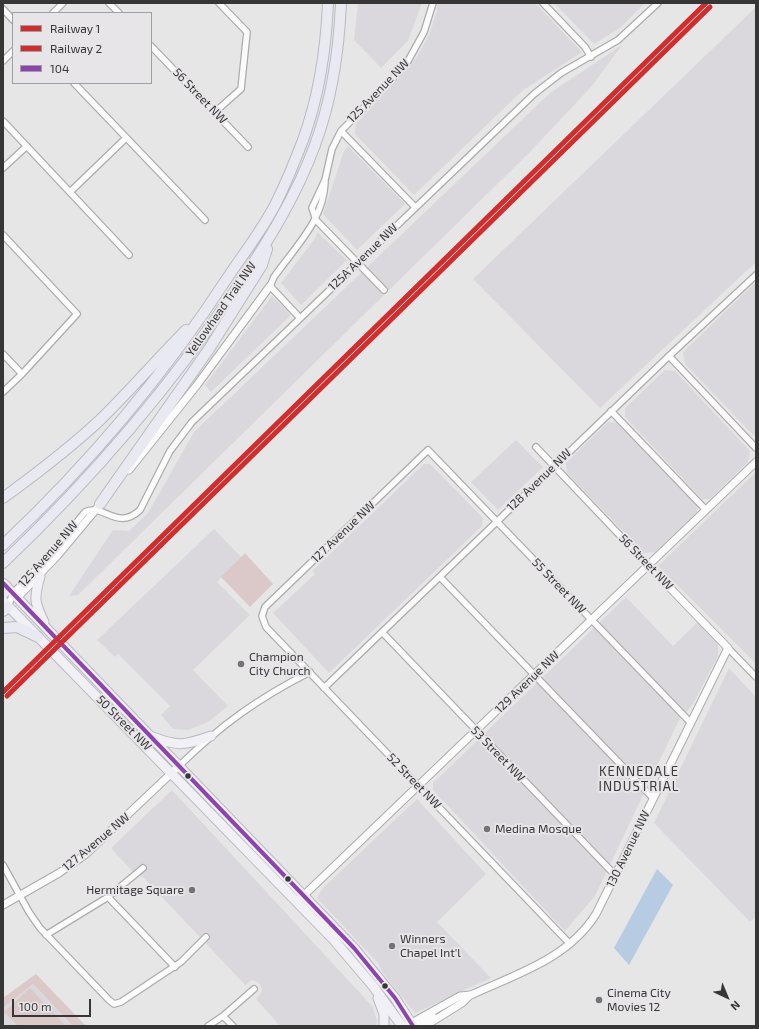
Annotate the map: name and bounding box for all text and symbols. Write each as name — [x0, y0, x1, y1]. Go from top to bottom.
legend — [12, 12, 152, 84]
text: Railway 1 — [50, 21, 100, 35]
text: Railway 2 — [50, 41, 102, 55]
street label: 125 Avenue NW — [344, 56, 412, 126]
text: 104 — [50, 61, 69, 75]
street label: 56 Street NW — [170, 65, 230, 127]
street label: 125A Avenue NW — [325, 220, 401, 294]
street label: Yellowhead Trail NW — [183, 259, 259, 359]
street label: 128 Avenue NW — [504, 446, 574, 514]
street label: 127 Avenue NW — [308, 498, 378, 566]
street label: 125 Avenue NW — [15, 518, 81, 590]
street label: 56 Street NW — [616, 531, 676, 593]
street label: 55 Street NW — [529, 555, 589, 617]
street label: 129 Avenue NW — [492, 648, 562, 716]
place label: Champion City Church — [249, 650, 311, 678]
marker: Champion City Church — [236, 659, 246, 669]
street label: 50 Street NW — [93, 692, 155, 754]
street label: 53 Street NW — [468, 723, 528, 785]
street label: 52 Street NW — [384, 750, 444, 812]
district label: KENNEDALE INDUSTRIAL — [599, 764, 679, 795]
unlabelled marker — [183, 771, 193, 781]
street label: 130 Avenue NW — [603, 808, 653, 890]
street label: 127 Avenue NW — [60, 810, 132, 874]
place label: Medina Mosque — [495, 822, 582, 836]
marker: Medina Mosque — [482, 824, 492, 834]
unlabelled marker — [283, 874, 293, 884]
place label: Hermitage Square — [86, 883, 184, 897]
marker: Hermitage Square — [187, 885, 197, 895]
place label: Winners Chapel Int'l — [400, 932, 461, 960]
marker: Winners Chapel Int'l — [387, 941, 397, 951]
north arrow — [707, 977, 747, 1017]
unlabelled marker — [380, 981, 390, 991]
place label: Cinema City Movies 12 — [607, 986, 671, 1014]
scale bar — [14, 991, 93, 1017]
marker: Cinema City Movies 12 — [594, 995, 604, 1005]
text: 100 m — [19, 999, 51, 1013]
text: N — [728, 999, 743, 1013]

